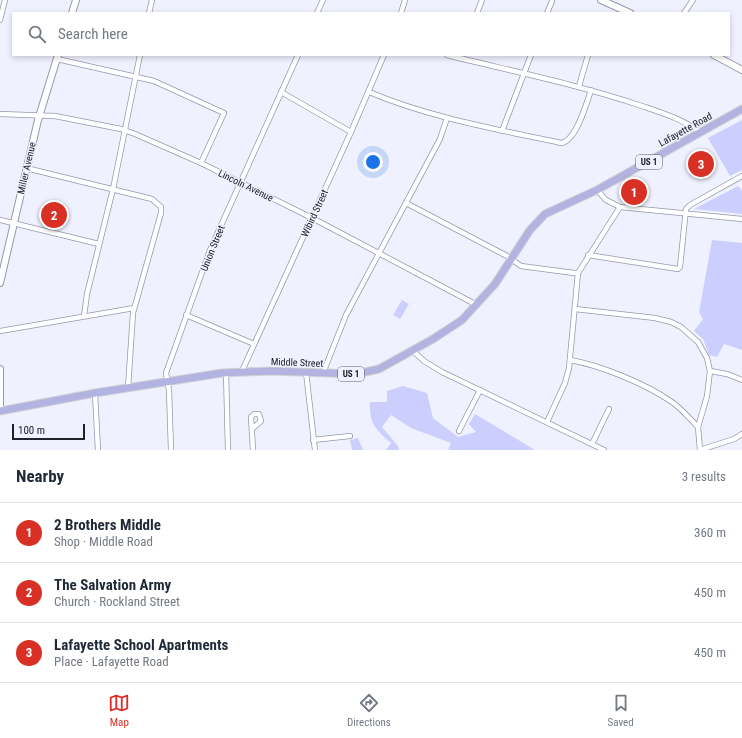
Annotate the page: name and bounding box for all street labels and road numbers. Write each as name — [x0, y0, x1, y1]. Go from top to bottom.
street label: Lafayette Road — [657, 110, 714, 149]
street label: Miller Avenue — [15, 141, 38, 195]
road number: US 1 — [636, 155, 662, 169]
street label: Lincoln Avenue — [217, 167, 275, 204]
street label: Wibird Street — [299, 188, 330, 239]
street label: Union Street — [198, 224, 227, 273]
street label: Middle Street — [271, 356, 323, 369]
road number: US 1 — [338, 367, 364, 381]

